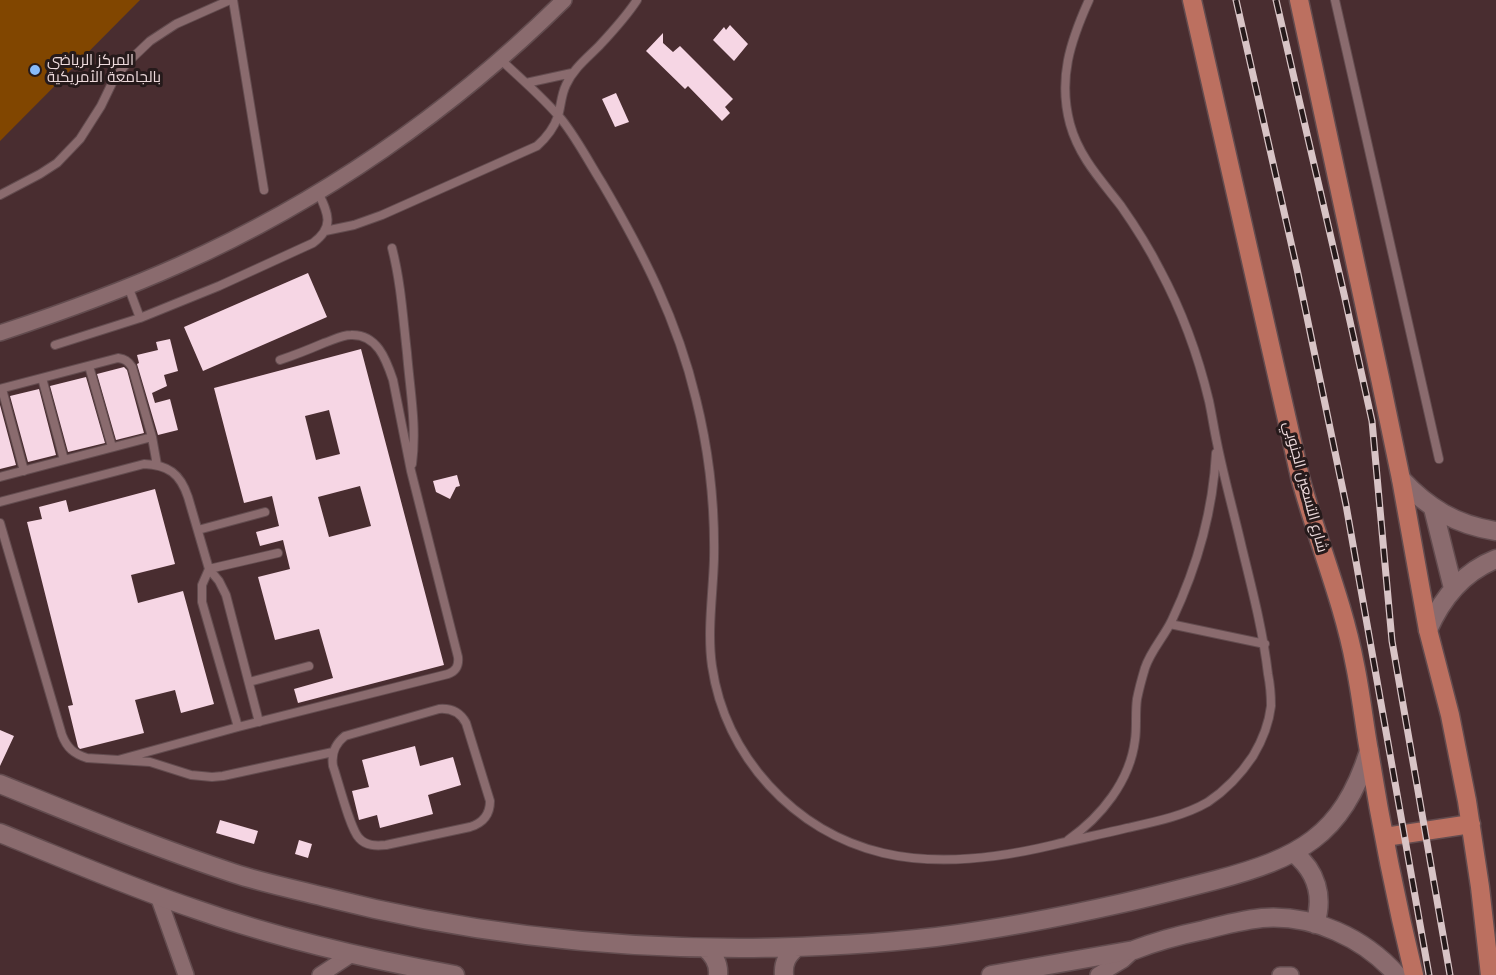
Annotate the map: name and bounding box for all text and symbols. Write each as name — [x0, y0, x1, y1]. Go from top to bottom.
place label: المركز الرياضي بالجامعة الأمريكية — [47, 52, 161, 87]
marker: المركز الرياضي بالجامعة الأمريكية — [28, 63, 42, 77]
street label: شارع التسعين الجنوبي — [1279, 420, 1331, 554]

